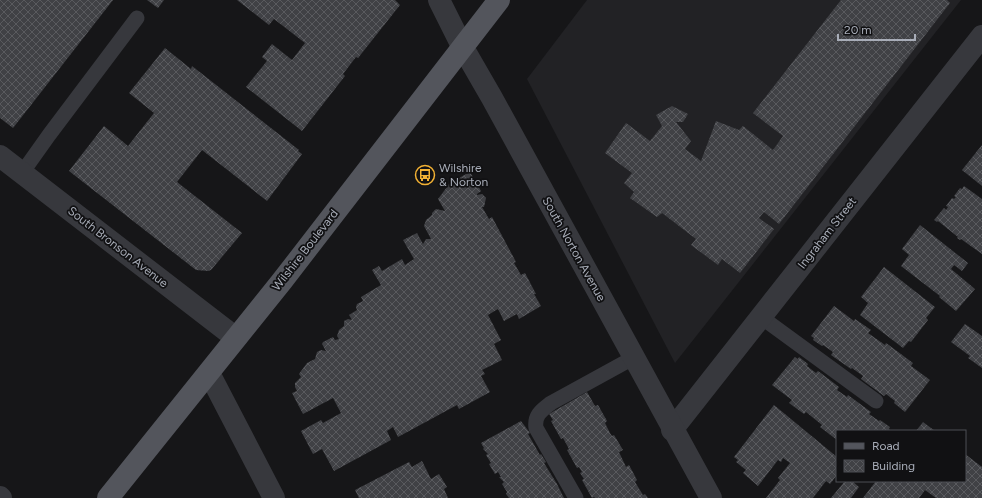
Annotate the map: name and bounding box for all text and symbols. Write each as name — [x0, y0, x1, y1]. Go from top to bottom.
scale bar — [838, 16, 915, 42]
text: 20 m — [844, 23, 872, 37]
place label: Wilshire & Norton — [439, 161, 488, 189]
bus stop icon: Wilshire & Norton — [414, 164, 436, 186]
street label: South Norton Avenue — [539, 194, 609, 304]
street label: Ingraham Street — [795, 194, 860, 271]
street label: South Bronson Avenue — [65, 204, 171, 291]
street label: Wilshire Boulevard — [269, 207, 341, 293]
legend — [836, 430, 966, 482]
text: Road — [872, 439, 900, 453]
text: Building — [872, 459, 915, 473]

